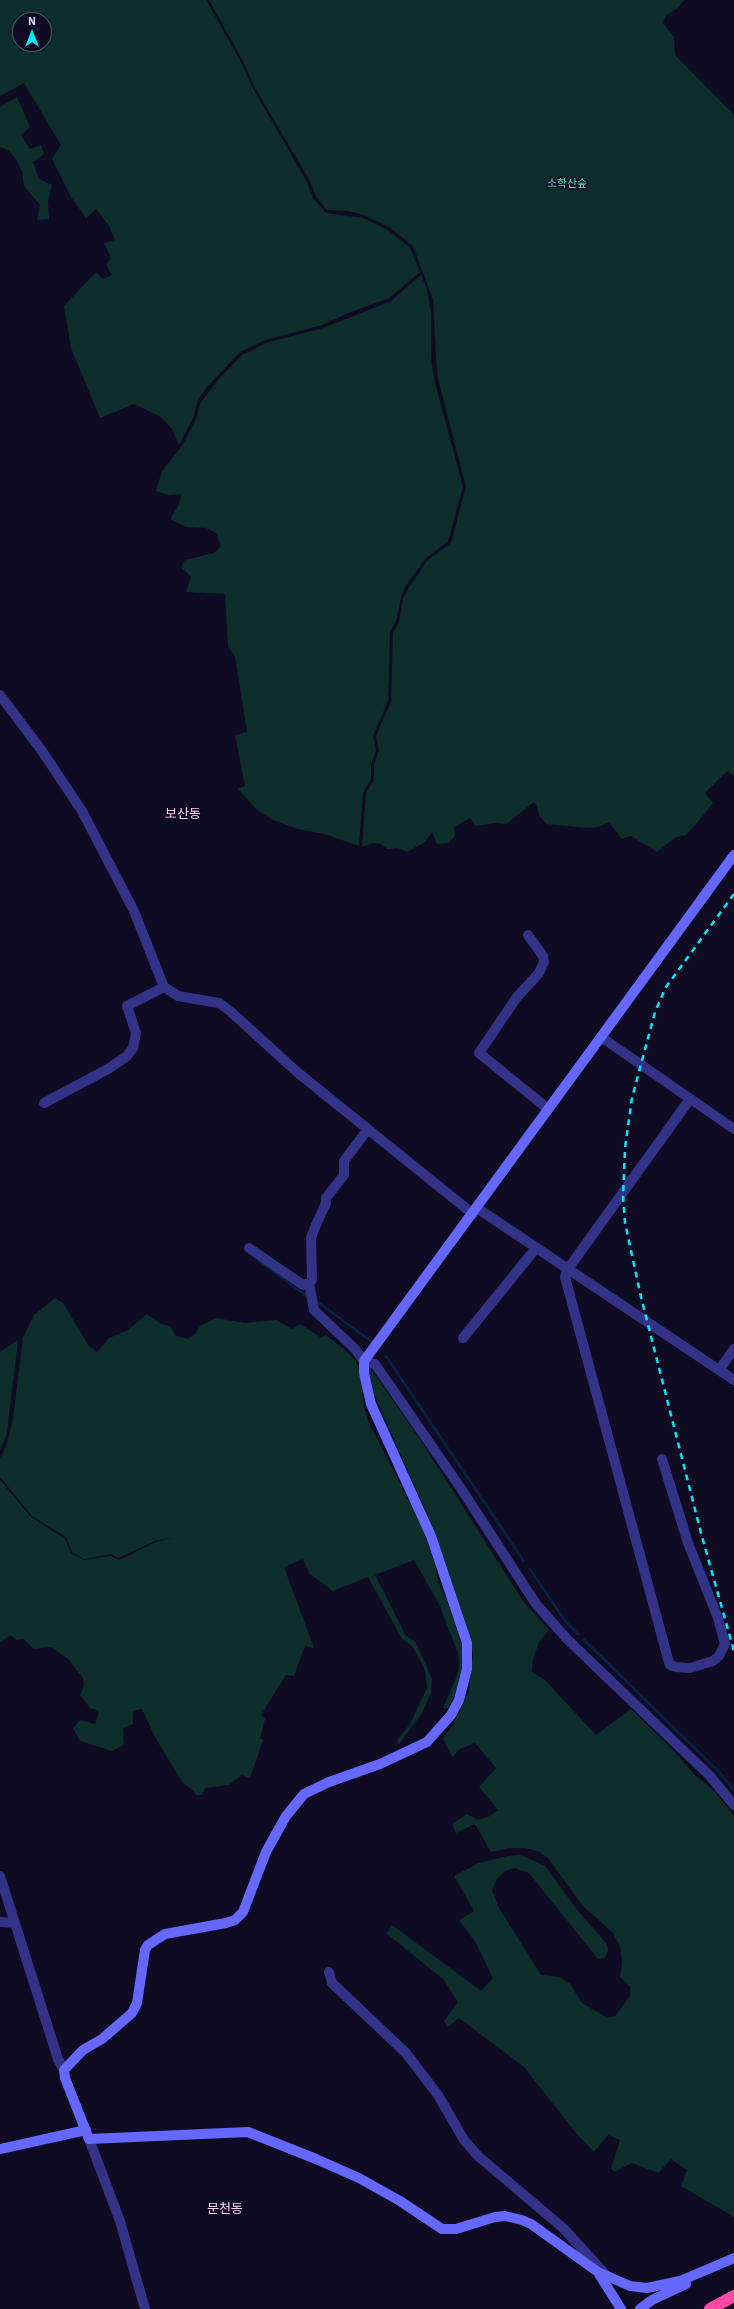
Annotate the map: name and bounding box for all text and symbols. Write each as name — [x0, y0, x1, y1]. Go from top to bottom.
north arrow — [12, 12, 52, 52]
text: N — [28, 14, 36, 28]
park label: 소학산숲 — [547, 177, 587, 191]
district label: 보산동 — [165, 806, 201, 822]
district label: 문천동 — [207, 2201, 243, 2217]

